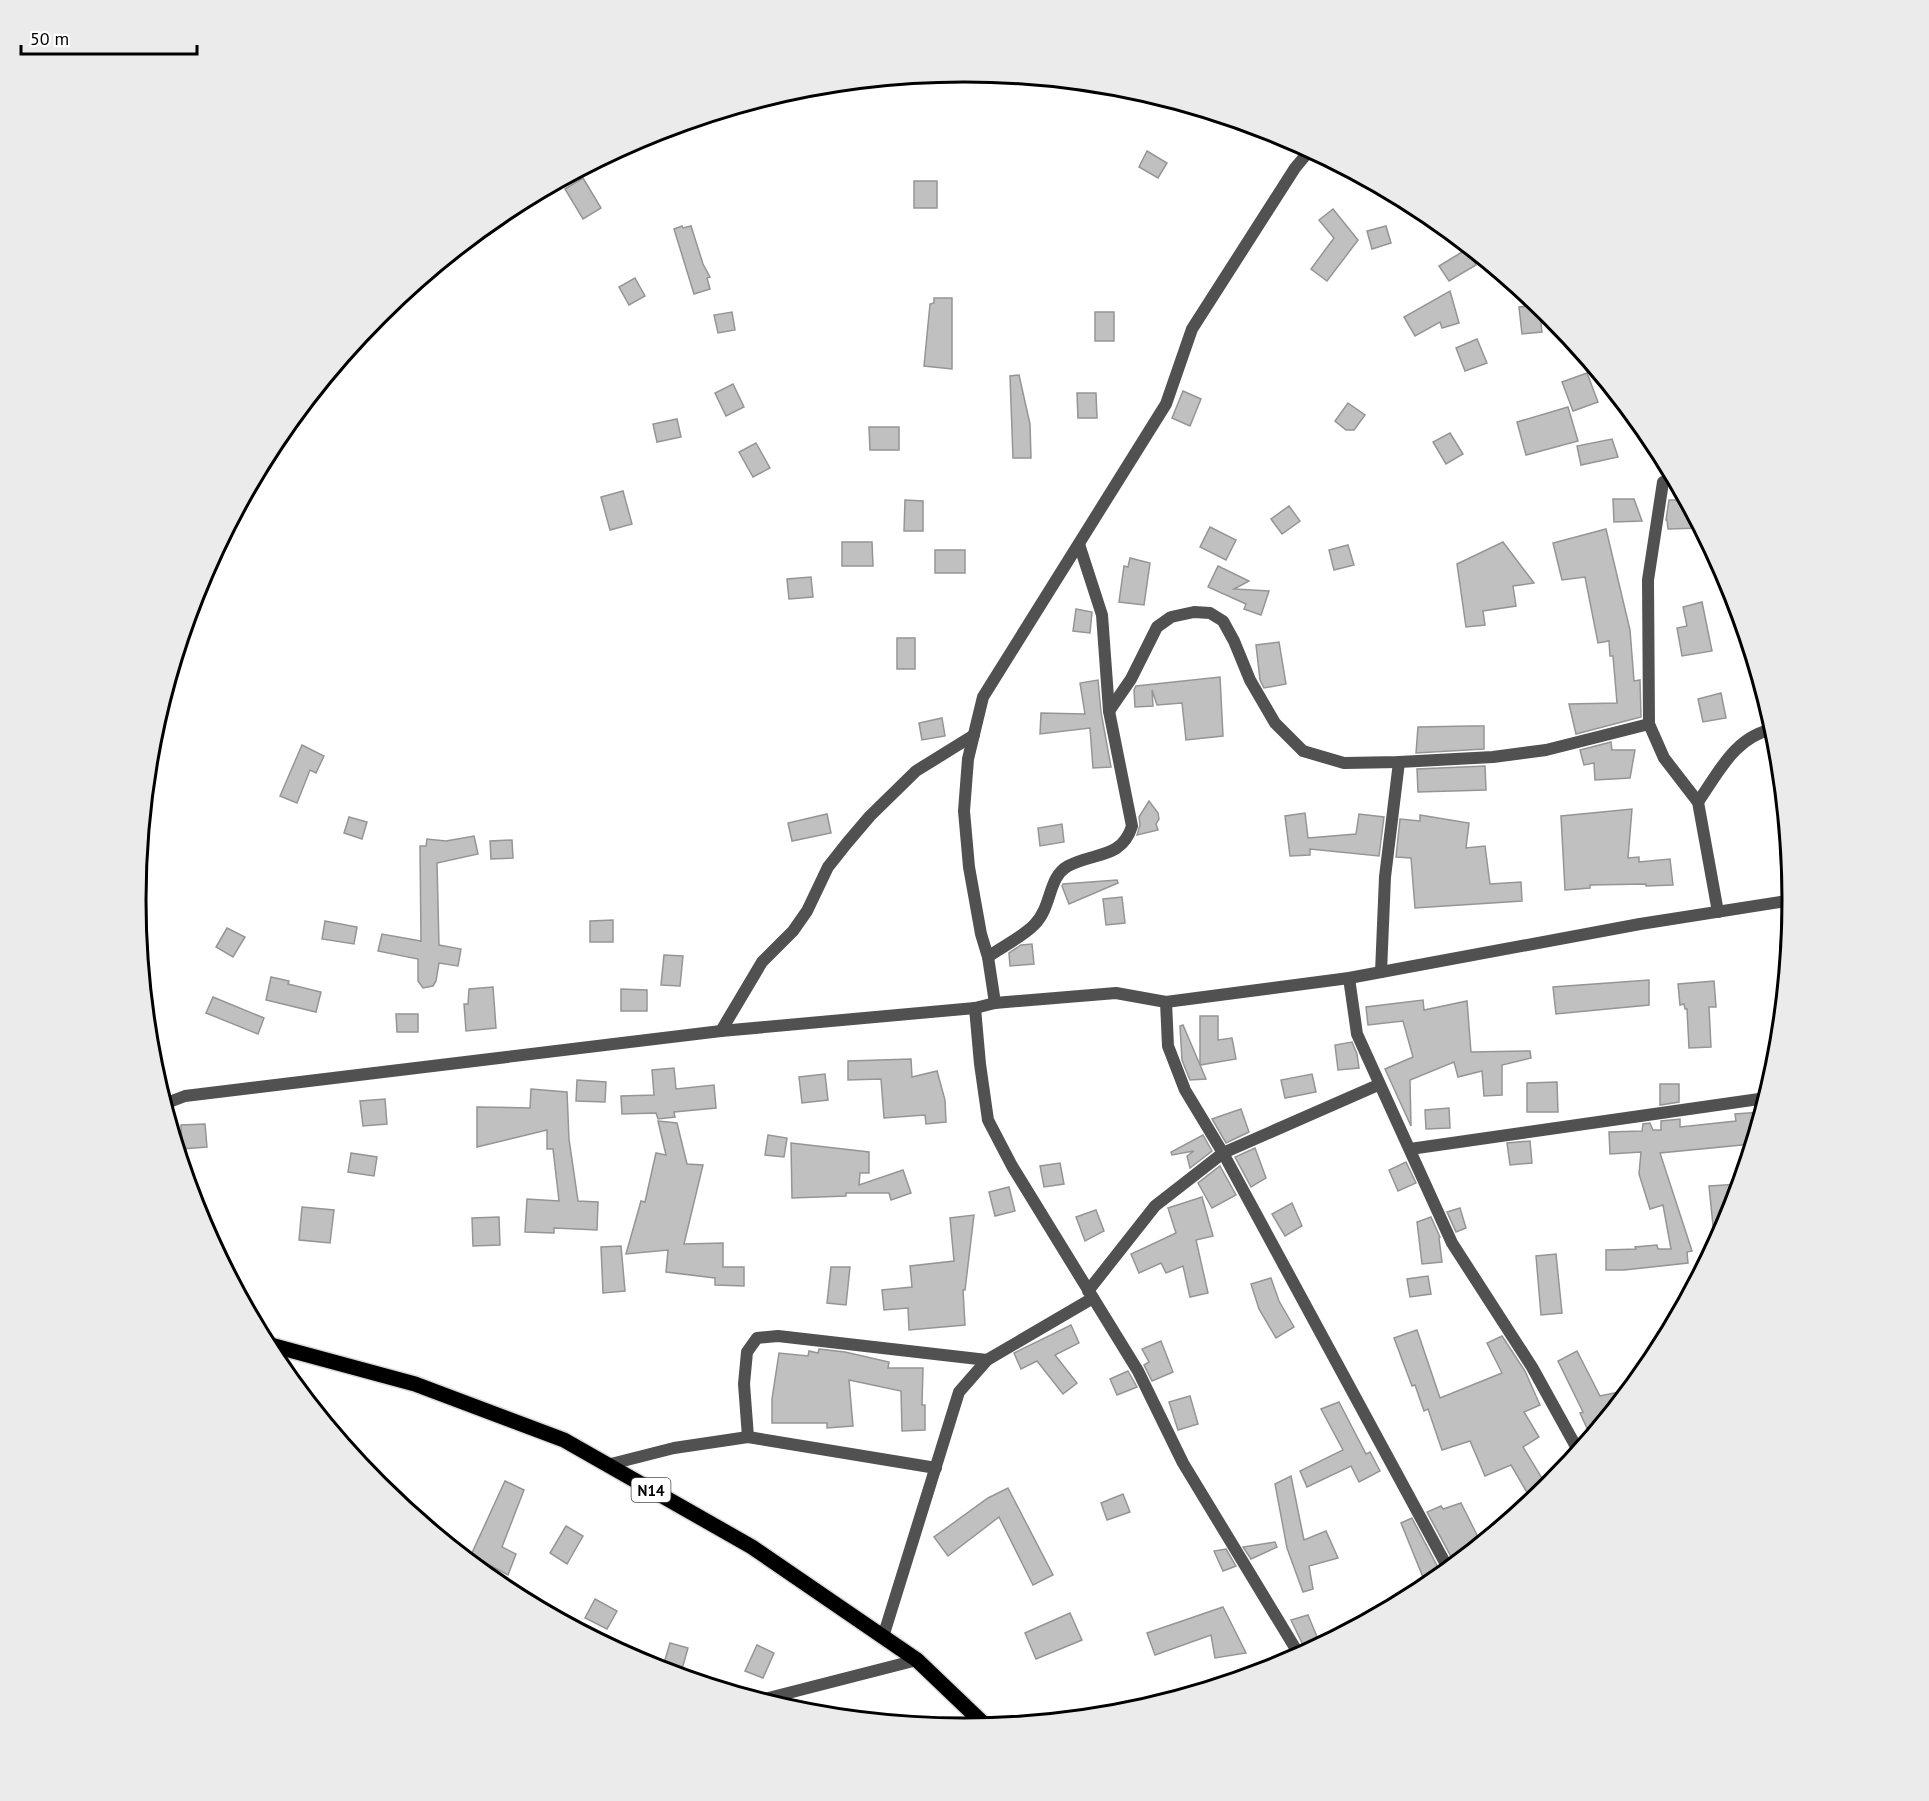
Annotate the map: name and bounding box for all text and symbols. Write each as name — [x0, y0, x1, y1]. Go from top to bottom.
scale bar — [21, 18, 196, 56]
text: 50 m — [30, 27, 69, 50]
road number: N14 — [632, 1478, 670, 1502]

